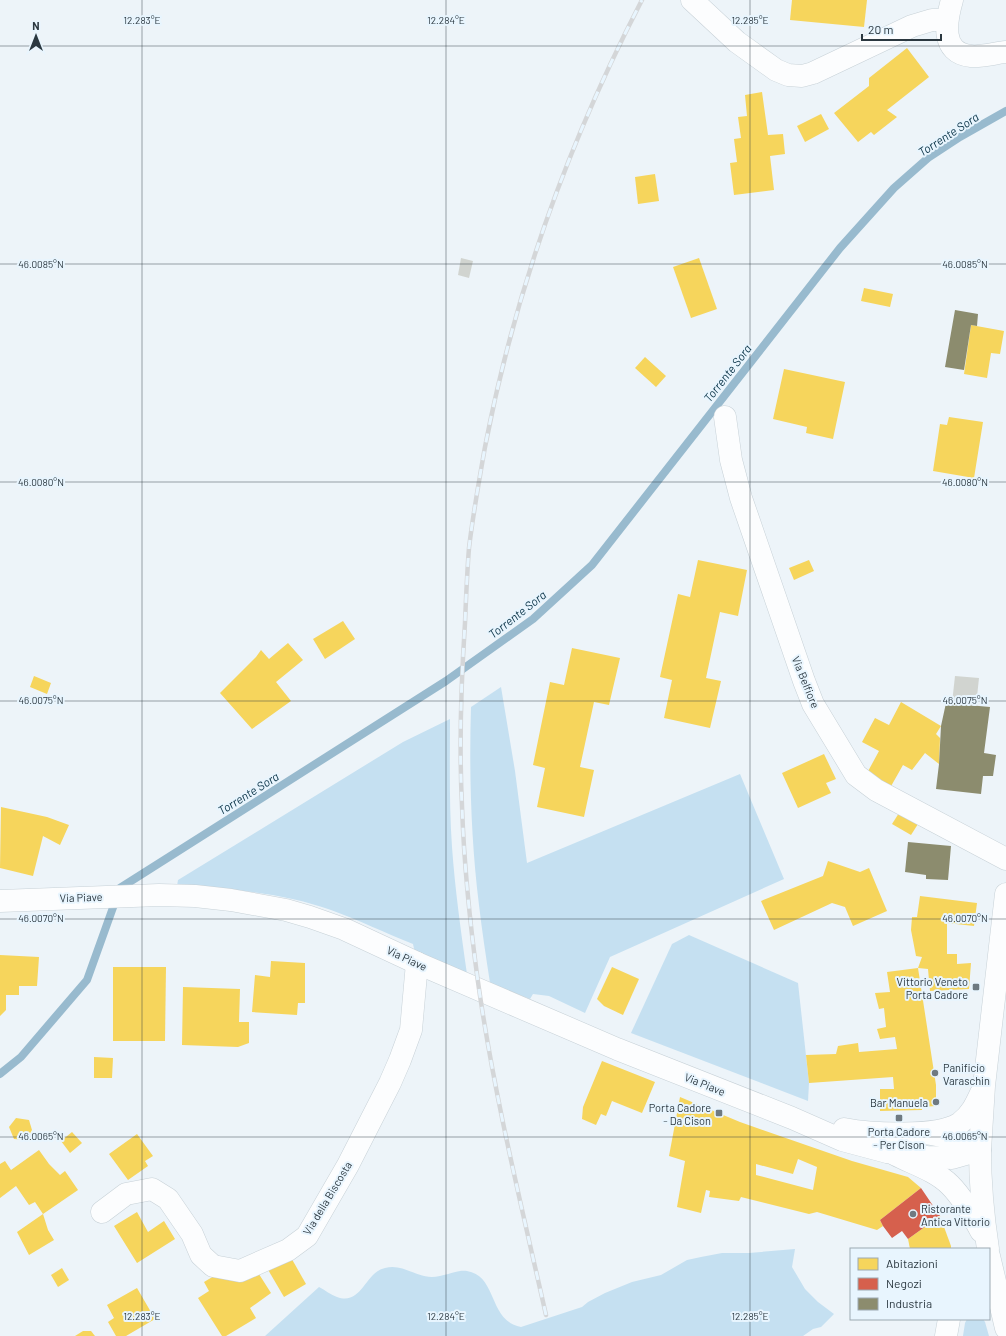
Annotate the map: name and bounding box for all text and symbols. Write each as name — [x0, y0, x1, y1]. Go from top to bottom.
text: 12.283°E — [123, 14, 161, 26]
text: 12.284°E — [427, 14, 465, 26]
text: 12.285°E — [731, 14, 769, 26]
north arrow — [16, 16, 56, 56]
scale bar — [862, 16, 941, 42]
text: N — [32, 19, 40, 32]
text: 20 m — [868, 22, 894, 36]
water label: Torrente Sora — [915, 109, 981, 159]
text: 46.0085°N — [18, 258, 64, 270]
text: 46.0085°N — [942, 258, 988, 270]
water label: Torrente Sora — [700, 341, 754, 405]
text: 46.0080°N — [18, 476, 64, 488]
text: 46.0080°N — [942, 476, 988, 488]
water label: Torrente Sora — [485, 587, 549, 641]
street label: Via Belfiore — [790, 654, 822, 710]
text: 46.0075°N — [19, 694, 63, 706]
text: 46.0075°N — [943, 694, 987, 706]
water label: Torrente Sora — [215, 769, 281, 817]
street label: Via Piave — [59, 890, 103, 904]
text: 46.0070°N — [18, 912, 64, 924]
text: 46.0070°N — [942, 912, 988, 924]
street label: Via Piave — [385, 943, 429, 973]
place label: Vittorio Veneto Porta Cadore — [897, 975, 968, 1001]
marker: Vittorio Veneto Porta Cadore — [971, 982, 981, 992]
place label: Panificio Varaschin — [943, 1061, 990, 1087]
marker: Panificio Varaschin — [930, 1068, 940, 1078]
street label: Via Piave — [683, 1070, 727, 1098]
place label: Bar Manuela — [870, 1096, 928, 1109]
marker: Bar Manuela — [931, 1097, 941, 1107]
place label: Porta Cadore - Da Cison — [649, 1101, 711, 1127]
marker: Porta Cadore - Da Cison — [714, 1108, 724, 1118]
marker: Porta Cadore - Per Cison — [894, 1113, 904, 1123]
place label: Porta Cadore - Per Cison — [868, 1125, 930, 1151]
text: 46.0065°N — [18, 1130, 64, 1142]
text: 46.0065°N — [942, 1130, 988, 1142]
street label: Via della Biscosta — [300, 1159, 354, 1237]
place label: Ristorante Antica Vittorio — [921, 1202, 990, 1228]
marker: Ristorante Antica Vittorio — [908, 1209, 918, 1219]
legend — [850, 1248, 990, 1320]
text: Abitazioni — [886, 1256, 938, 1270]
text: Negozi — [886, 1276, 922, 1290]
text: Industria — [886, 1296, 932, 1310]
text: 12.283°E — [123, 1310, 161, 1322]
text: 12.284°E — [427, 1310, 465, 1322]
text: 12.285°E — [731, 1310, 769, 1322]

